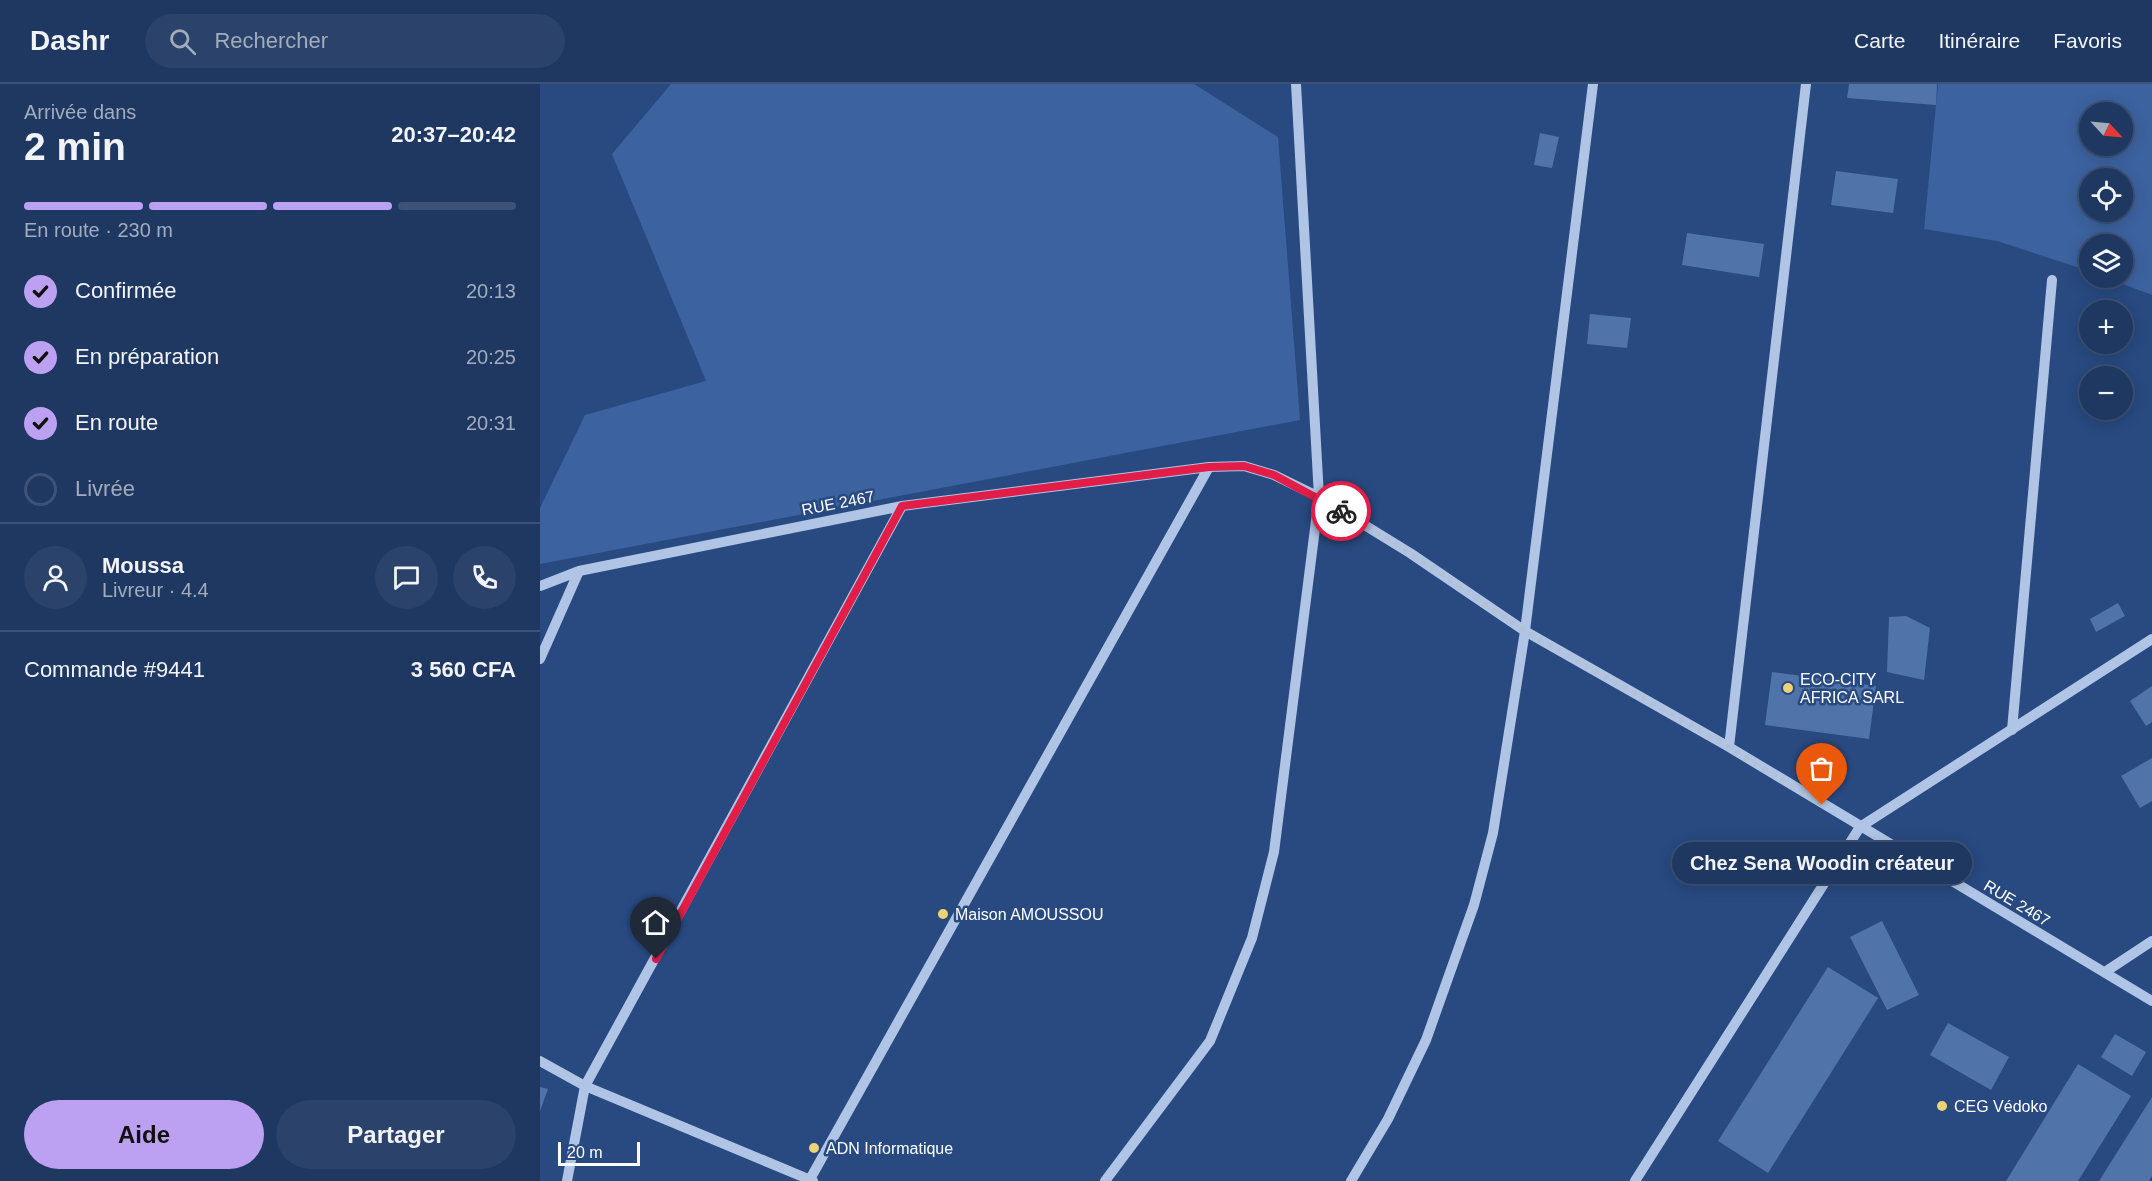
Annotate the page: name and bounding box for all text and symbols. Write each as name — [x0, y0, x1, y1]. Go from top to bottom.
search box — [145, 14, 565, 68]
text: Dashr — [30, 25, 109, 56]
icon: search — [166, 25, 199, 58]
text: Rechercher — [214, 28, 328, 53]
text: Carte — [1854, 29, 1905, 52]
text: Itinéraire — [1938, 29, 2020, 52]
text: Favoris — [2053, 29, 2122, 52]
text: Arrivée dans — [24, 101, 136, 123]
north arrow — [2079, 102, 2133, 156]
map controls — [2079, 102, 2133, 420]
text: 20:37–20:42 — [391, 122, 516, 147]
text: 2 min — [24, 125, 126, 168]
button: locate — [2079, 168, 2133, 222]
text: En route · 230 m — [24, 219, 173, 241]
button: layers — [2079, 234, 2133, 288]
icon: check — [24, 275, 57, 308]
text: Confirmée — [75, 278, 176, 303]
text: 20:13 — [466, 280, 516, 302]
button: + — [2079, 300, 2133, 354]
icon: check — [24, 341, 57, 374]
text: En préparation — [75, 344, 219, 369]
text: 20:25 — [466, 346, 516, 368]
button: − — [2079, 366, 2133, 420]
icon: check — [24, 407, 57, 440]
text: En route — [75, 410, 158, 435]
text: 20:31 — [466, 412, 516, 434]
text: Livrée — [75, 476, 135, 501]
courier — [1311, 481, 1371, 541]
street label: RUE 2467 — [800, 488, 876, 518]
icon: bike — [1325, 495, 1358, 528]
button: person — [24, 546, 87, 609]
button: chat — [375, 546, 438, 609]
button: phone — [453, 546, 516, 609]
text: Moussa — [102, 553, 184, 578]
text: Livreur · 4.4 — [102, 579, 209, 601]
text: Commande #9441 — [24, 657, 205, 682]
text: 3 560 CFA — [411, 657, 516, 682]
place label: ECO-CITY AFRICA SARL — [1800, 671, 1904, 706]
marker: ECO-CITY AFRICA SARL — [1781, 681, 1795, 695]
pin — [1796, 743, 1847, 805]
icon: bag — [1805, 752, 1838, 785]
callout: Chez Sena Woodin créateur — [1672, 841, 1972, 883]
text: Chez Sena Woodin créateur — [1690, 852, 1954, 874]
street label: RUE 2467 — [1981, 877, 2053, 929]
pin — [630, 897, 681, 959]
icon: home — [639, 906, 672, 939]
place label: Maison AMOUSSOU — [955, 906, 1103, 923]
marker: Maison AMOUSSOU — [936, 907, 950, 921]
place label: CEG Védoko — [1954, 1098, 2047, 1115]
marker: CEG Védoko — [1935, 1099, 1949, 1113]
button: Aide — [24, 1100, 264, 1169]
button: Partager — [276, 1100, 516, 1169]
scale bar — [558, 1139, 640, 1166]
place label: ADN Informatique — [826, 1140, 953, 1157]
marker: ADN Informatique — [807, 1141, 821, 1155]
text: 20 m — [567, 1144, 603, 1161]

